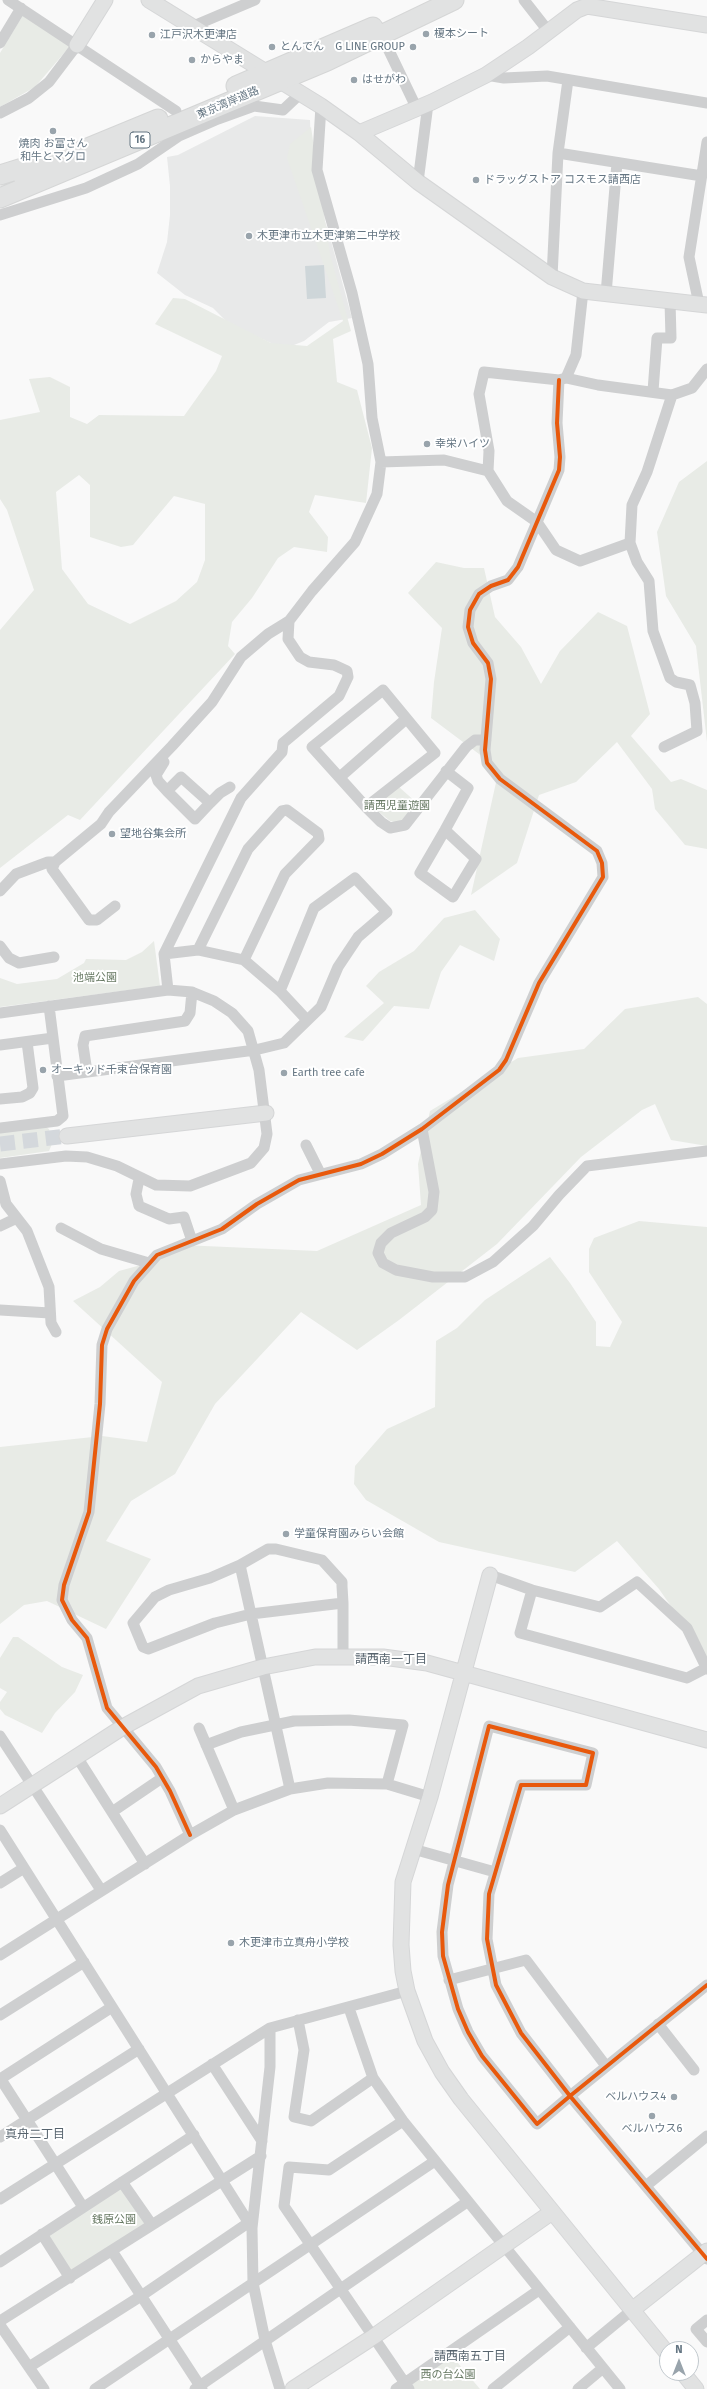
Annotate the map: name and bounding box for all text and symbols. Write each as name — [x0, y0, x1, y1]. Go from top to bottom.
place label: 榎本シート — [434, 27, 489, 41]
place label: 江戸沢木更津店 — [160, 28, 237, 42]
marker: 榎本シート — [421, 29, 431, 39]
marker: 江戸沢木更津店 — [147, 30, 157, 40]
place label: とんでん — [280, 40, 324, 54]
place label: G LINE GROUP — [335, 40, 405, 54]
marker: とんでん — [267, 42, 277, 52]
marker: G LINE GROUP — [408, 42, 418, 52]
place label: からやま — [200, 53, 244, 67]
marker: からやま — [187, 55, 197, 65]
place label: はせがわ — [362, 73, 406, 87]
marker: はせがわ — [349, 75, 359, 85]
street label: 東京湾岸道路 — [195, 84, 261, 122]
marker: 焼肉 お富さん 和牛とマグロ — [48, 126, 58, 136]
road number: 16 — [130, 132, 150, 148]
place label: 焼肉 お富さん 和牛とマグロ — [19, 137, 87, 163]
place label: ドラッグストア コスモス請西店 — [484, 173, 641, 187]
marker: ドラッグストア コスモス請西店 — [471, 175, 481, 185]
place label: 木更津市立木更津第二中学校 — [257, 229, 400, 243]
marker: 木更津市立木更津第二中学校 — [244, 231, 254, 241]
place label: 幸栄ハイツ — [435, 437, 490, 451]
marker: 幸栄ハイツ — [422, 439, 432, 449]
park label: 請西児童遊園 — [364, 799, 430, 813]
place label: 望地谷集会所 — [120, 827, 186, 841]
marker: 望地谷集会所 — [107, 829, 117, 839]
park label: 池端公園 — [73, 971, 117, 985]
place label: オーキッド千束台保育園 — [51, 1063, 172, 1077]
marker: オーキッド千束台保育園 — [38, 1065, 48, 1075]
place label: Earth tree cafe — [292, 1066, 365, 1080]
marker: Earth tree cafe — [279, 1068, 289, 1078]
place label: 学童保育園みらい会館 — [294, 1527, 404, 1541]
marker: 学童保育園みらい会館 — [281, 1529, 291, 1539]
district label: 請西南一丁目 — [355, 1653, 427, 1667]
place label: 木更津市立真舟小学校 — [239, 1936, 349, 1950]
marker: 木更津市立真舟小学校 — [226, 1938, 236, 1948]
place label: ベルハウス4 — [605, 2090, 666, 2104]
marker: ベルハウス4 — [669, 2092, 679, 2102]
marker: ベルハウス6 — [647, 2111, 657, 2121]
place label: ベルハウス6 — [622, 2122, 682, 2136]
district label: 真舟二丁目 — [5, 2128, 65, 2142]
park label: 銭原公園 — [92, 2213, 136, 2227]
north arrow — [659, 2341, 699, 2381]
text: N — [675, 2343, 683, 2356]
district label: 請西南五丁目 — [434, 2350, 506, 2364]
park label: 西の台公園 — [421, 2368, 475, 2382]

